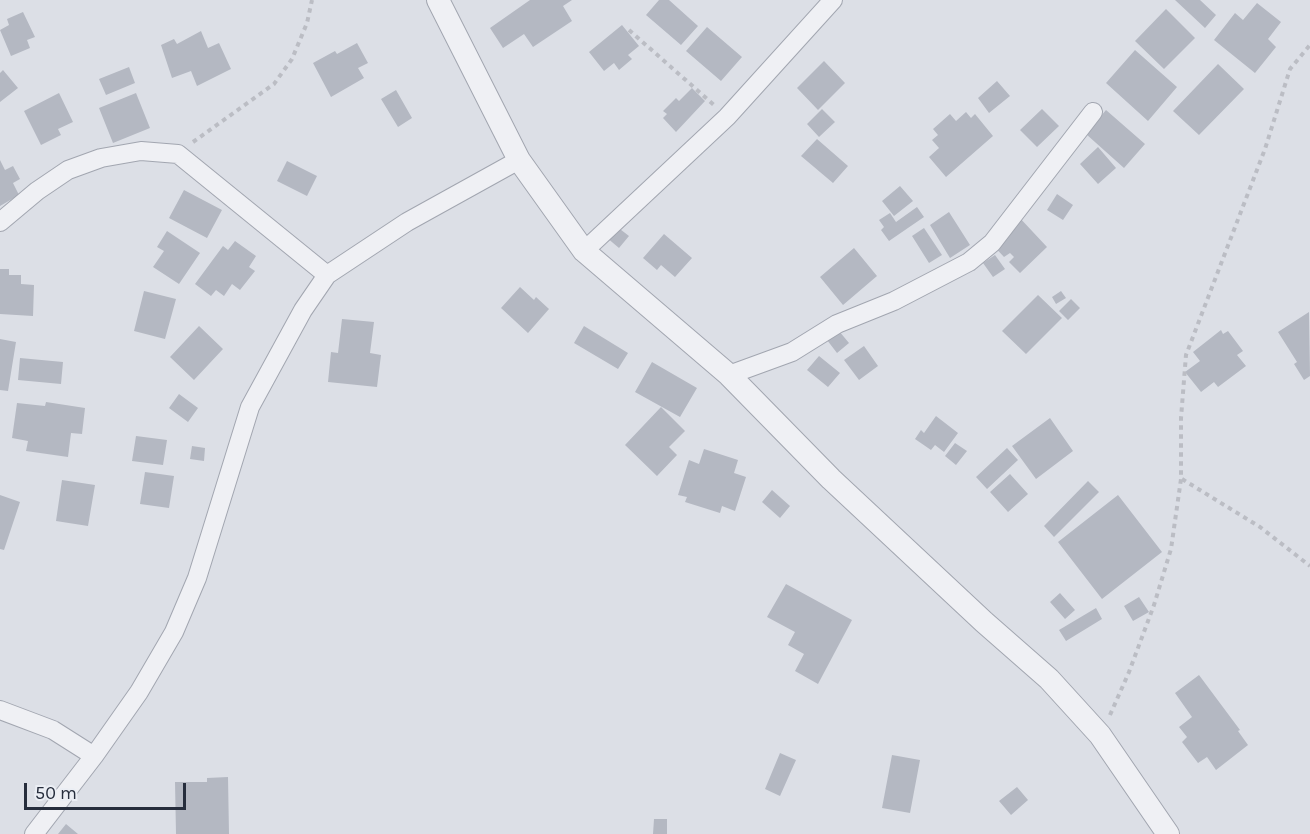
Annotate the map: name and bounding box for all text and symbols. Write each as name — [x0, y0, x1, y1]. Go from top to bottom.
scale bar — [27, 771, 189, 809]
text: 50 m — [35, 782, 77, 804]

